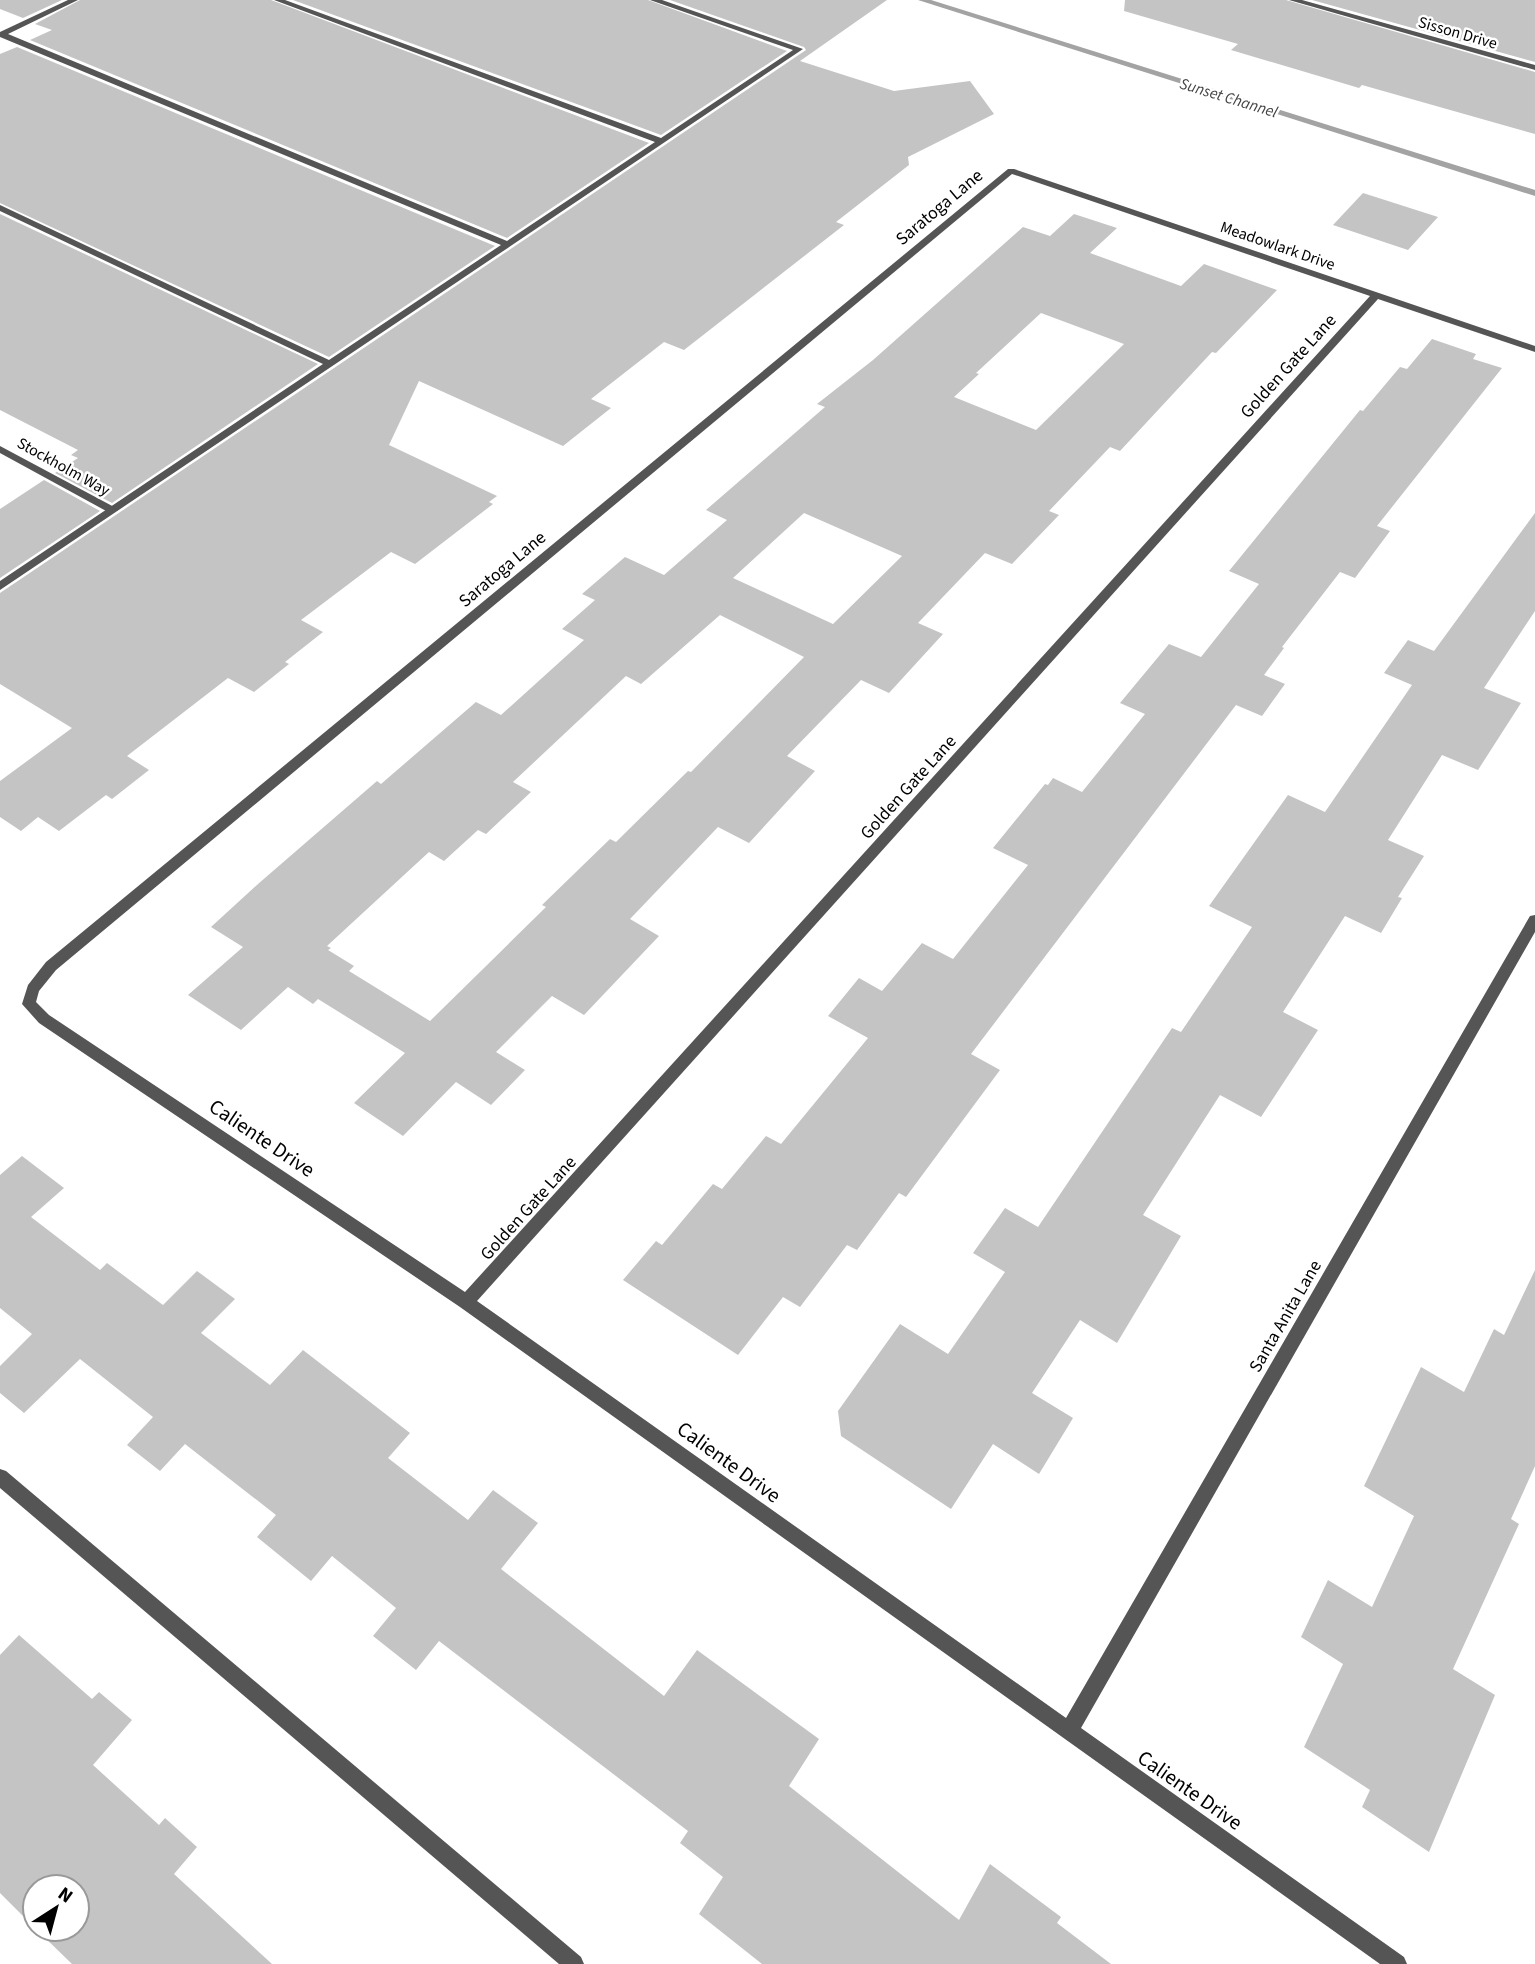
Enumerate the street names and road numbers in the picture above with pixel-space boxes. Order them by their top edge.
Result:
street label: Sisson Drive [1416,11,1500,55]
street label: Saratoga Lane [890,163,988,251]
street label: Meadowlark Drive [1217,216,1338,276]
street label: Golden Gate Lane [1235,309,1342,424]
street label: Stockholm Way [13,432,114,502]
street label: Saratoga Lane [453,525,551,613]
street label: Golden Gate Lane [855,730,962,845]
street label: Caliente Drive [203,1091,321,1185]
street label: Golden Gate Lane [475,1151,582,1266]
street label: Santa Anita Lane [1243,1255,1328,1377]
street label: Caliente Drive [671,1414,787,1510]
street label: Caliente Drive [1131,1743,1249,1837]

